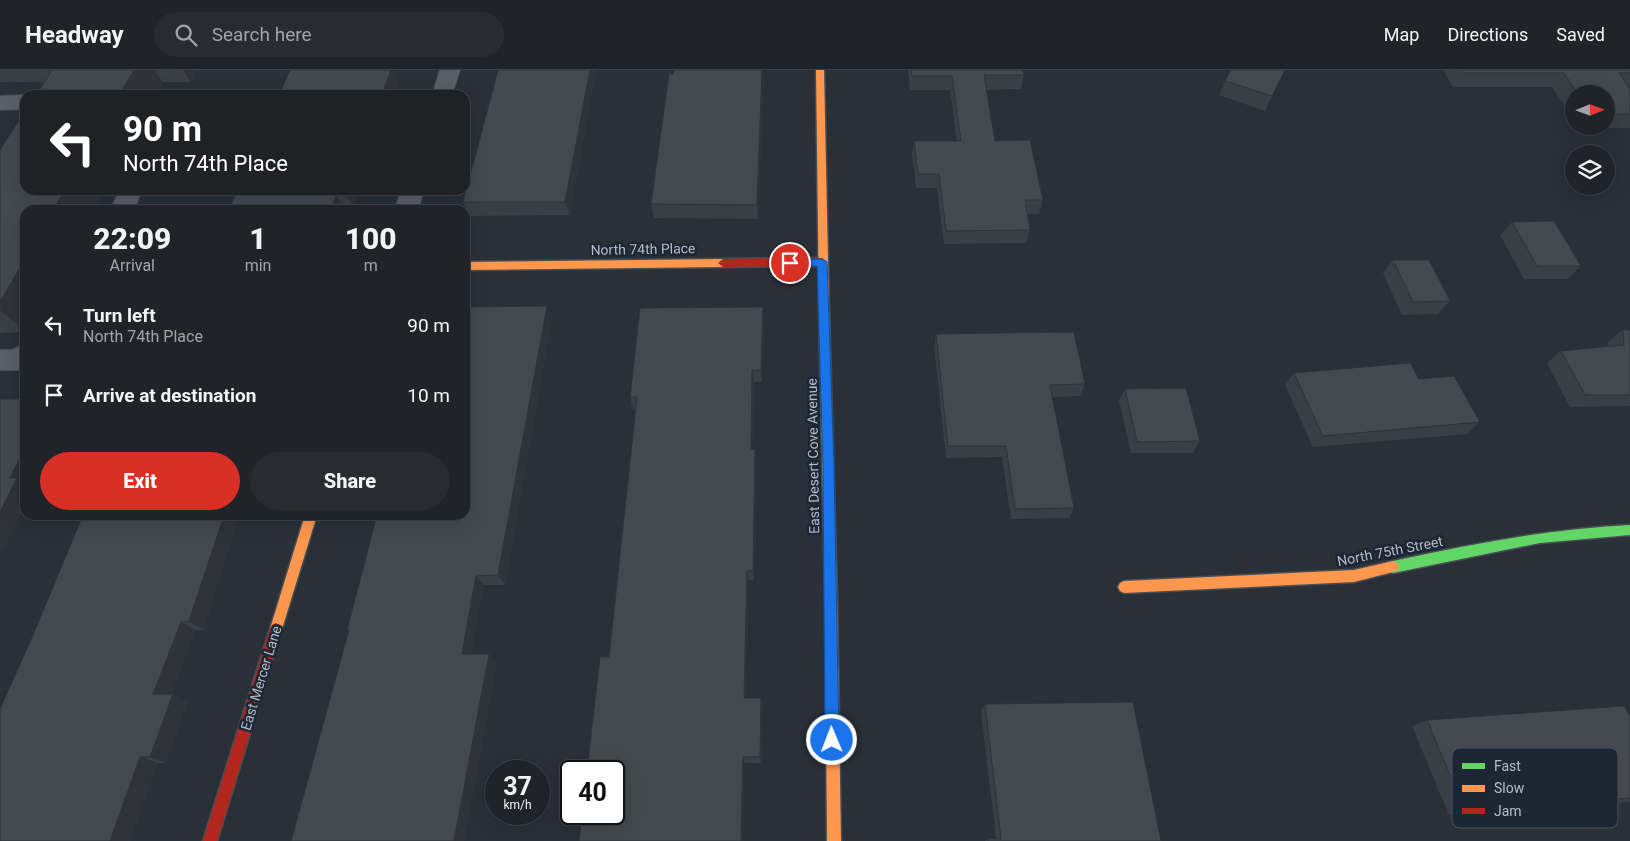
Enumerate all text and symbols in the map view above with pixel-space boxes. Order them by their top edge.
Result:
search box [154,12,504,57]
text: Headway [25,21,124,49]
icon: search [172,21,200,49]
text: Search here [212,23,312,46]
text: Map [1384,24,1419,45]
text: Directions [1447,24,1528,45]
text: Saved [1556,24,1605,45]
north arrow [1565,85,1615,135]
map controls [1565,85,1615,195]
text: 90 m [123,109,202,150]
icon: left [40,110,105,175]
button: layers [1565,145,1615,195]
text: North 74th Place [123,151,288,176]
text: 22:09 [93,221,171,256]
text: 1 [249,221,267,256]
text: 100 [345,221,397,256]
street label: North 74th Place [590,240,696,258]
pin [769,242,811,284]
icon: arrive [776,249,804,277]
text: Arrival [110,256,155,275]
text: min [245,256,271,275]
text: m [364,256,378,275]
text: Turn left [83,304,156,327]
icon: left [40,311,68,339]
text: 90 m [407,314,450,337]
text: North 74th Place [83,327,203,346]
street label: East Desert Cove Avenue [804,378,822,534]
icon: arrive [40,381,68,409]
text: Arrive at destination [83,384,256,407]
text: 10 m [407,384,450,407]
button: Exit [40,452,240,510]
button: Share [250,452,450,510]
street label: North 75th Street [1336,533,1445,569]
street label: East Mercer Lane [238,624,284,732]
position arrow [805,713,857,765]
legend [1452,748,1618,828]
text: Fast [1494,758,1521,774]
speed limit sign: 40 [560,760,625,825]
text: 37 [503,772,532,801]
text: Slow [1494,780,1525,796]
text: km/h [503,798,532,812]
text: Jam [1494,803,1522,819]

